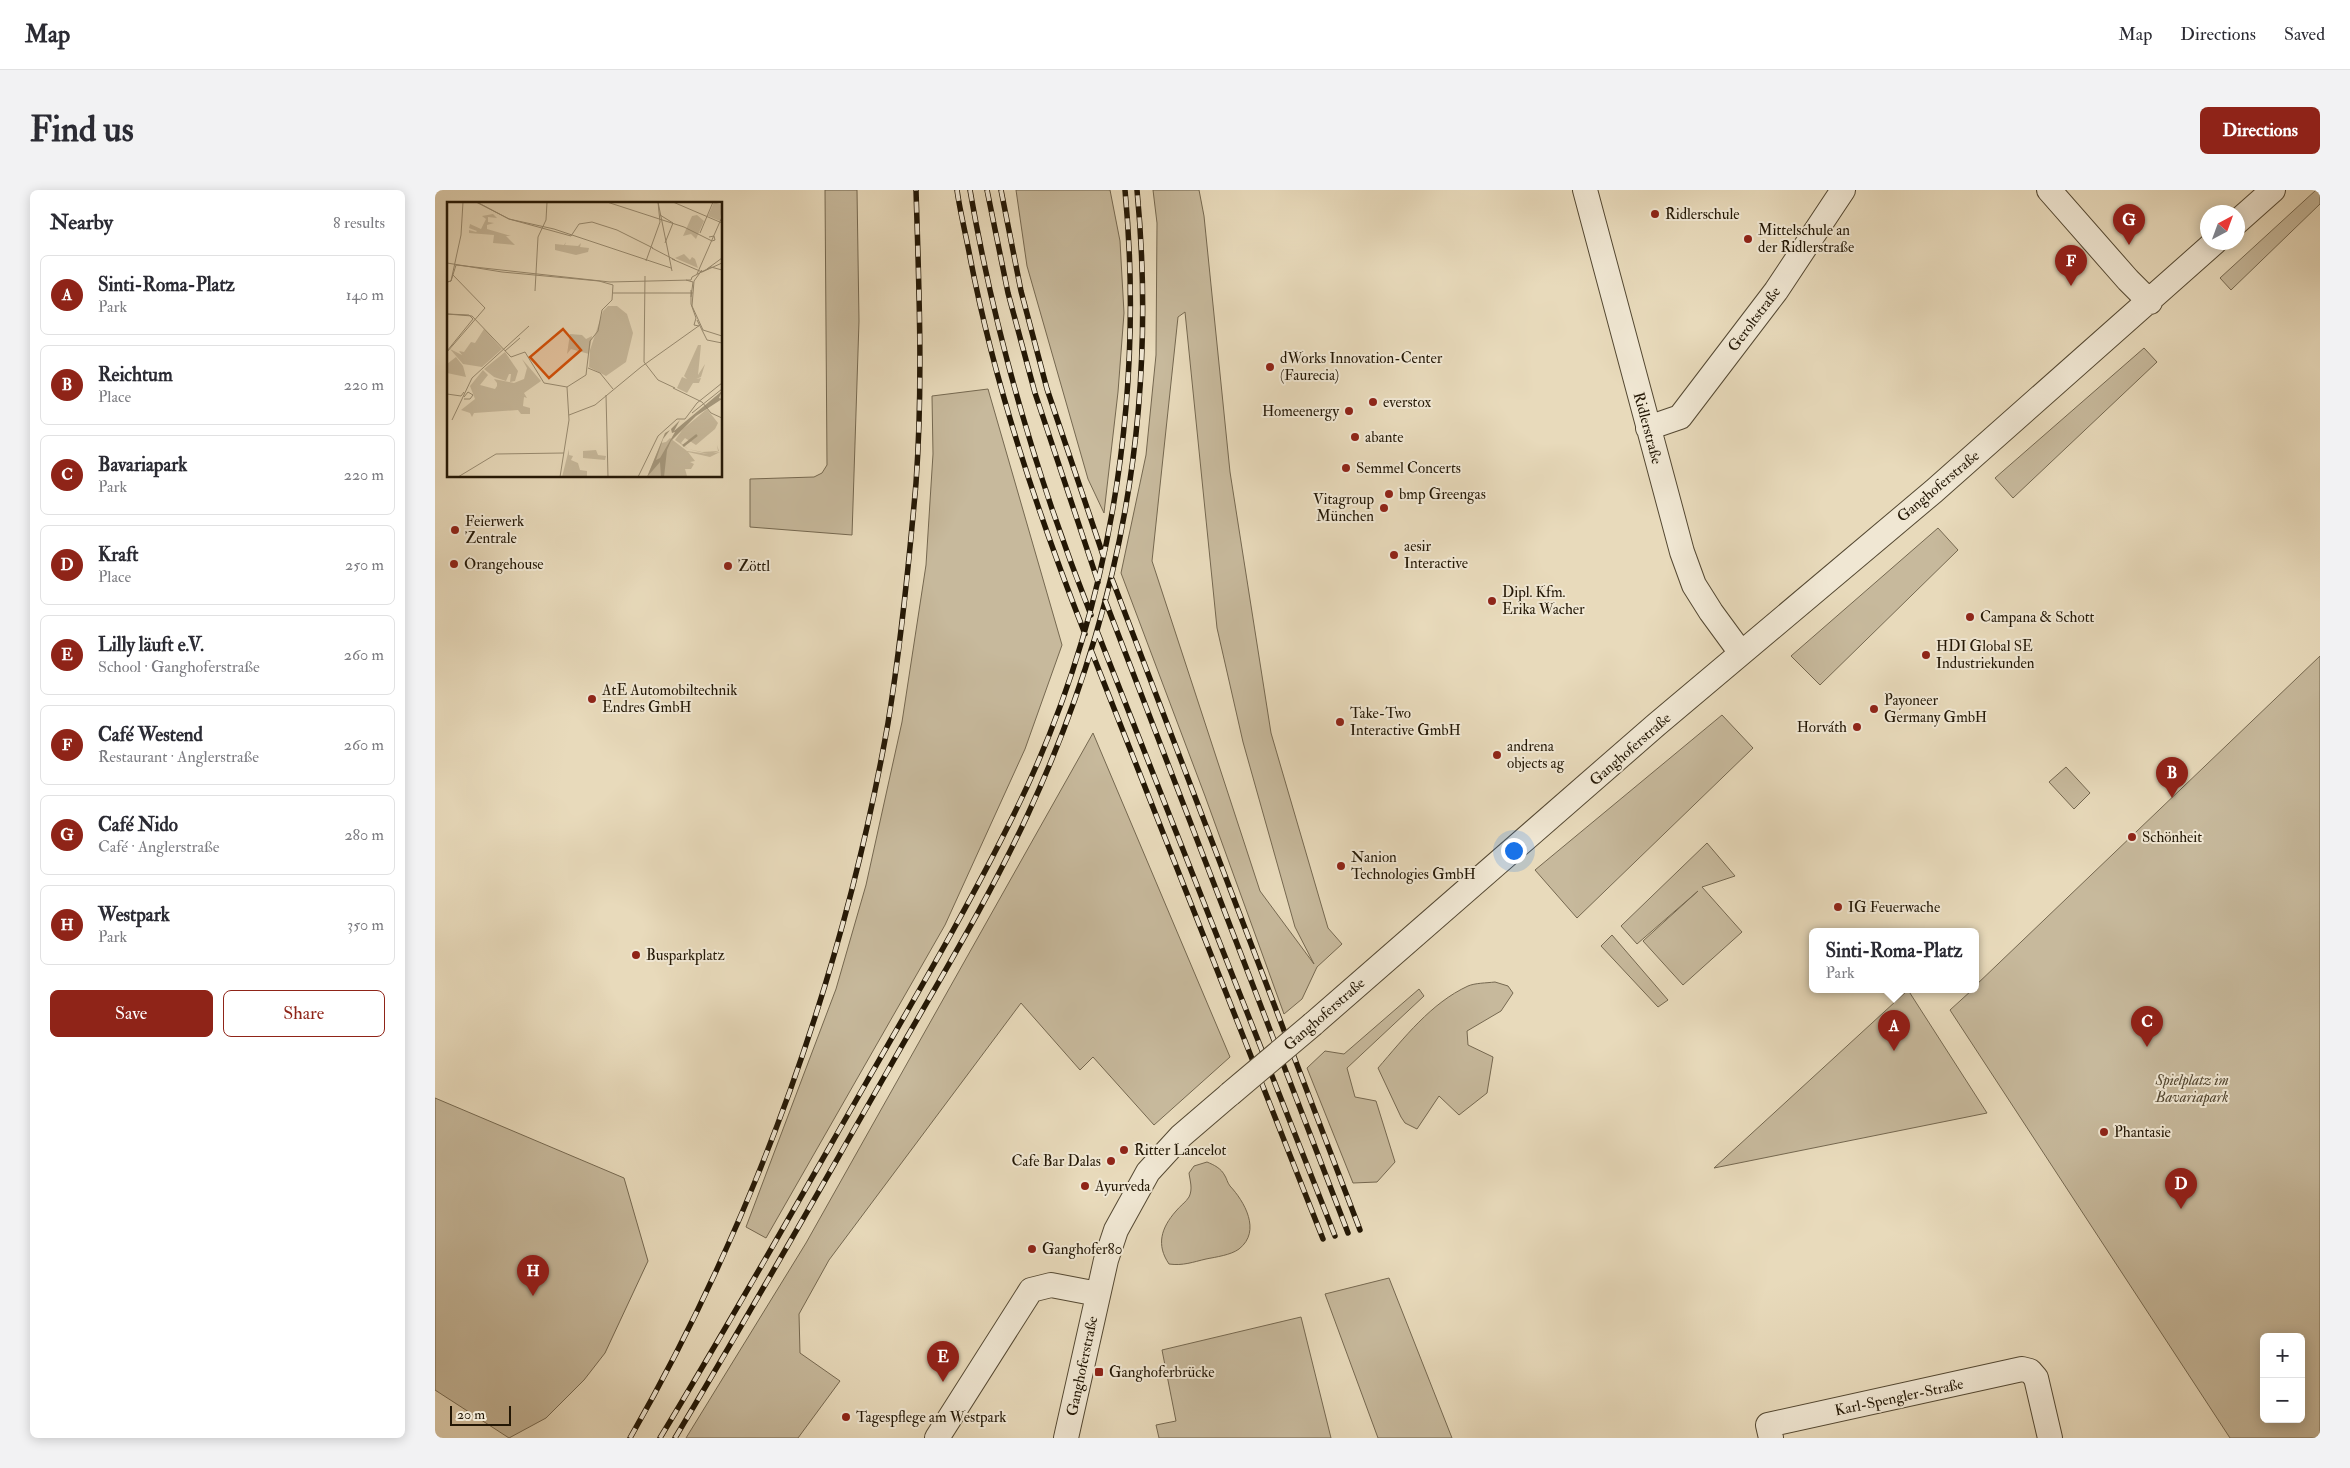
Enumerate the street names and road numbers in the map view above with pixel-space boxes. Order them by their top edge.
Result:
street label: Geroltstraße [1724,283,1785,355]
street label: Ridlerstraße [1629,390,1666,466]
street label: Ganghoferstraße [1893,446,1983,526]
street label: Ganghoferstraße [1586,709,1675,790]
street label: Ganghoferstraße [1280,974,1369,1055]
street label: Ganghoferstraße [1063,1314,1102,1418]
street label: Karl-Spengler-Straße [1833,1375,1965,1421]

